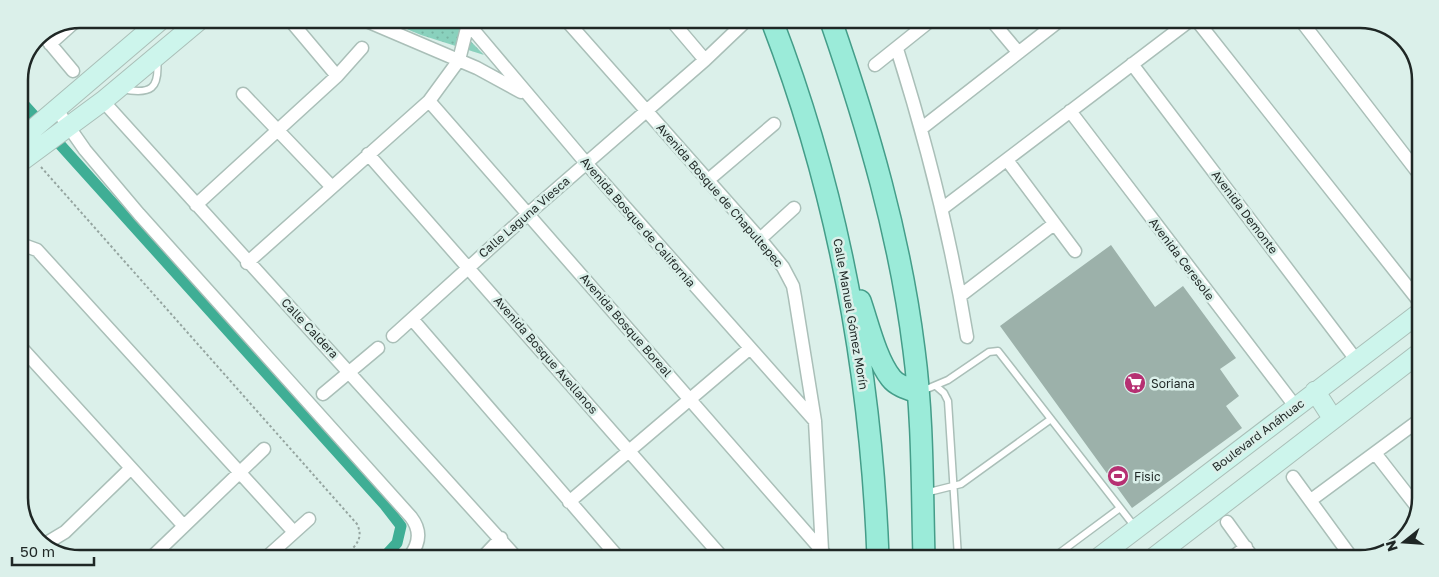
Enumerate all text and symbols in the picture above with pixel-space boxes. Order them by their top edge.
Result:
street label: Avenida Bosque de Chapultepec [654,120,787,270]
street label: Avenida Bosque de California [577,154,699,290]
street label: Avenida Demonte [1209,167,1281,257]
street label: Calle Laguna Viesca [475,173,573,261]
street label: Avenida Ceresole [1146,215,1218,303]
street label: Calle Manuel Gómez Morín [830,237,872,391]
street label: Avenida Bosque Boreal [577,270,675,380]
street label: Avenida Bosque Avellanos [491,293,601,417]
street label: Calle Caldera [278,295,342,361]
supermarket icon: Soriana [1123,371,1147,395]
place label: Soriana [1151,376,1195,391]
street label: Boulevard Anáhuac [1209,395,1307,474]
sports icon: Fisic [1106,464,1130,488]
place label: Fisic [1134,469,1161,484]
north arrow [1379,517,1429,567]
scale bar [12,534,95,566]
text: N [1381,538,1401,554]
text: 50 m [20,542,55,560]

